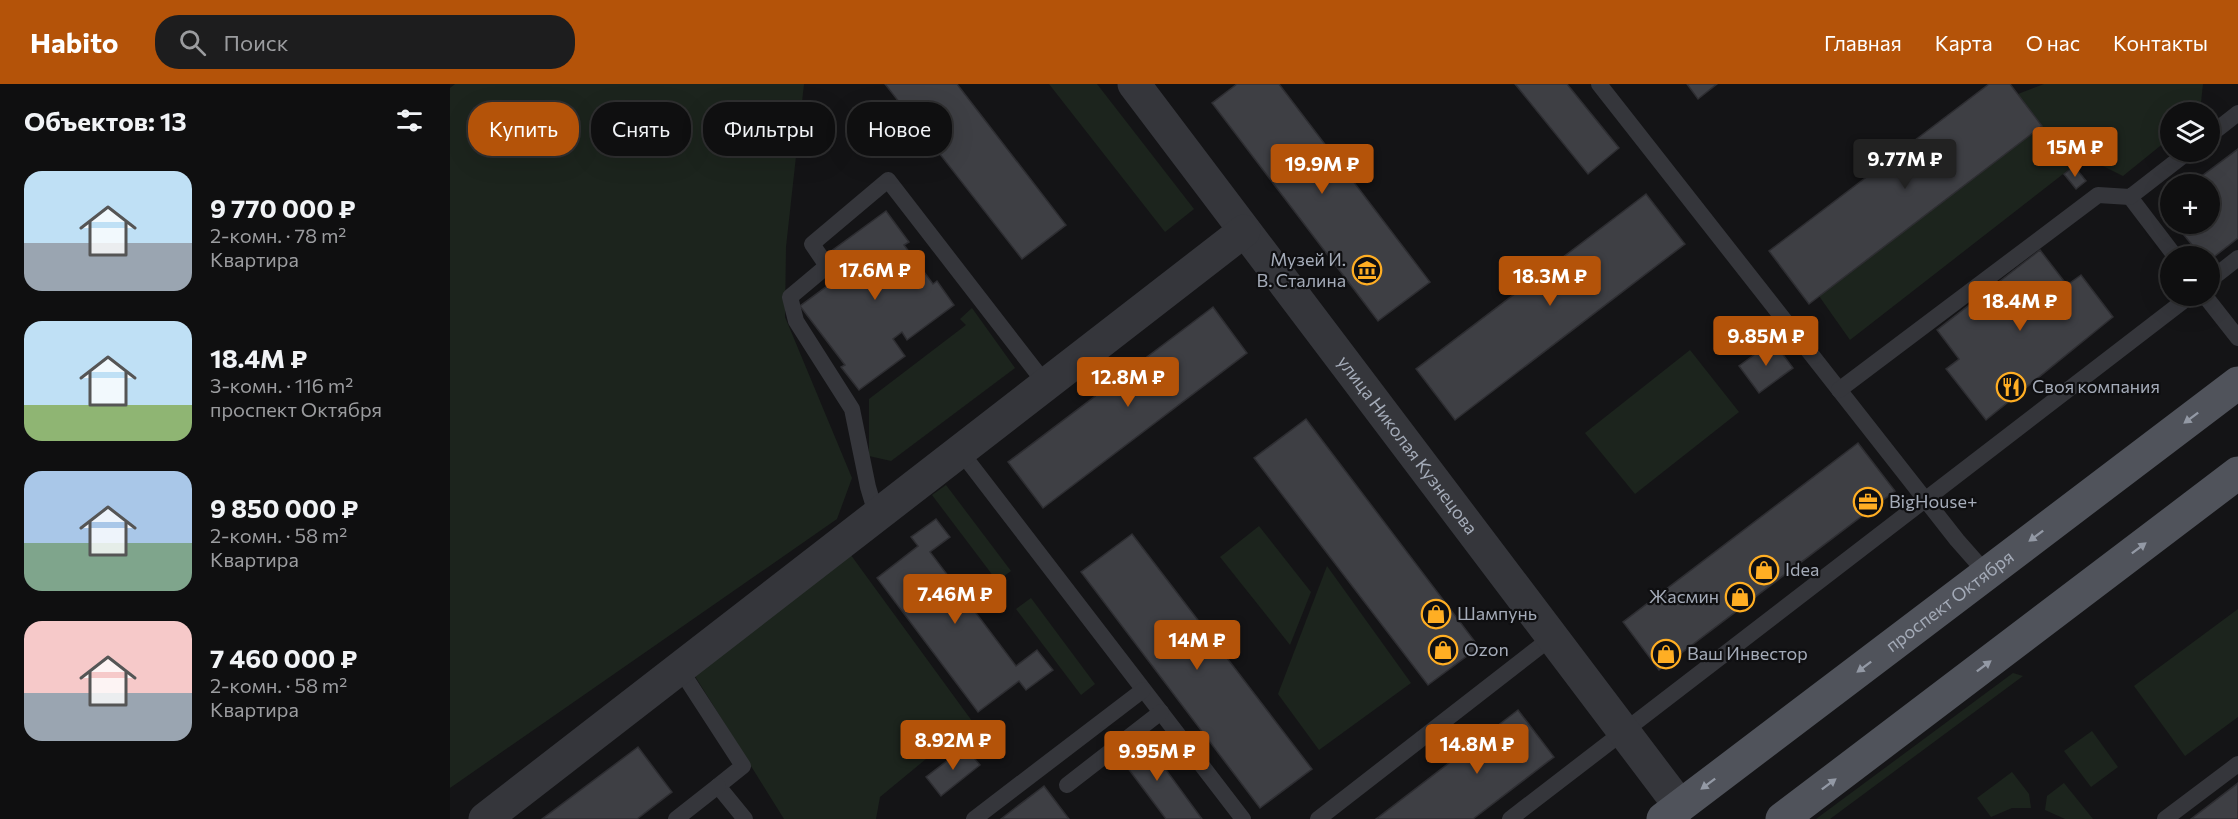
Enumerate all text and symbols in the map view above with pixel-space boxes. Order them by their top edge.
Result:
search box [155,15,575,69]
text: Habito [30,25,119,59]
icon: search [176,26,209,59]
text: Поиск [224,29,288,56]
text: Главная [1824,30,1902,55]
text: Карта [1935,30,1993,55]
text: О нас [2026,30,2080,55]
text: Контакты [2113,30,2208,55]
chip: Купить [468,102,579,156]
chip: Снять [591,102,691,156]
chip: Фильтры [703,102,835,156]
chip: Новое [847,102,952,156]
map controls [2160,102,2220,306]
button: layers [2160,102,2220,162]
icon: filters [393,104,426,137]
text: Объектов: 13 [24,105,187,136]
pin: 15M ₽ [2033,127,2117,178]
text: 15M ₽ [2047,134,2104,158]
pin: 9.77M ₽ [1850,139,1960,190]
pin: 19.9M ₽ [1267,144,1377,195]
text: 9.77M ₽ [1867,146,1943,170]
text: 19.9M ₽ [1285,151,1359,175]
button: + [2160,174,2220,234]
text: 9 770 000 ₽ [210,192,356,223]
icon: home [72,195,144,267]
text: 2-комн. · 78 m² [210,223,346,247]
button: − [2160,246,2220,306]
text: Квартира [210,247,299,271]
place label: Музей И. В. Сталина [1257,248,1346,291]
pin: 17.6M ₽ [820,250,930,301]
museum icon: Музей И. В. Сталина [1351,254,1383,286]
pin: 18.3M ₽ [1495,256,1605,307]
text: 17.6M ₽ [839,257,911,281]
text: 18.3M ₽ [1513,263,1587,287]
pin: 18.4M ₽ [1965,281,2075,332]
text: 18.4M ₽ [1983,288,2057,312]
pin: 9.85M ₽ [1711,316,1821,367]
text: 9.85M ₽ [1727,323,1805,347]
text: 18.4M ₽ [210,342,307,373]
icon: home [72,345,144,417]
street label: улица Николая Кузнецова [1333,351,1483,538]
pin: 12.8M ₽ [1073,357,1183,408]
text: 12.8M ₽ [1091,364,1165,388]
restaurant icon: Своя компания [1995,371,2027,403]
text: 3-комн. · 116 m² [210,373,353,397]
place label: Своя компания [2032,375,2160,397]
text: проспект Октября [210,397,382,421]
one-way arrow [2184,412,2199,424]
office icon: BigHouse+ [1852,486,1884,518]
place label: BigHouse+ [1889,490,1978,512]
text: 9 850 000 ₽ [210,492,358,523]
icon: home [72,495,144,567]
text: 2-комн. · 58 m² [210,523,347,547]
one-way arrow [2028,530,2044,543]
one-way arrow [2132,542,2147,554]
street label: проспект Октября [1881,545,2018,656]
text: Квартира [210,547,299,571]
shop icon: Idea [1748,554,1780,586]
place label: Idea [1785,558,1819,580]
pin: 7.46M ₽ [900,574,1010,625]
text: 7.46M ₽ [917,581,993,605]
shop icon: Жасмин [1724,581,1756,613]
place label: Жасмин [1649,585,1719,607]
shop icon: Шампунь [1420,598,1452,630]
place label: Шампунь [1457,602,1537,624]
pin: 14M ₽ [1155,620,1239,671]
text: 14M ₽ [1168,627,1226,651]
shop icon: Ozon [1427,634,1459,666]
place label: Ozon [1464,638,1509,660]
shop icon: Ваш Инвестор [1650,638,1682,670]
text: 7 460 000 ₽ [210,642,357,673]
place label: Ваш Инвестор [1687,642,1808,664]
icon: home [72,645,144,717]
one-way arrow [1976,659,1992,672]
one-way arrow [1856,660,1872,673]
text: 2-комн. · 58 m² [210,673,347,697]
text: Квартира [210,697,299,721]
pin: 8.92M ₽ [898,720,1008,771]
pin: 14.8M ₽ [1422,724,1532,775]
text: 8.92M ₽ [915,727,991,751]
pin: 9.95M ₽ [1102,731,1212,782]
text: 14.8M ₽ [1440,731,1514,755]
text: 9.95M ₽ [1118,738,1196,762]
one-way arrow [1701,778,1716,790]
one-way arrow [1821,778,1836,790]

